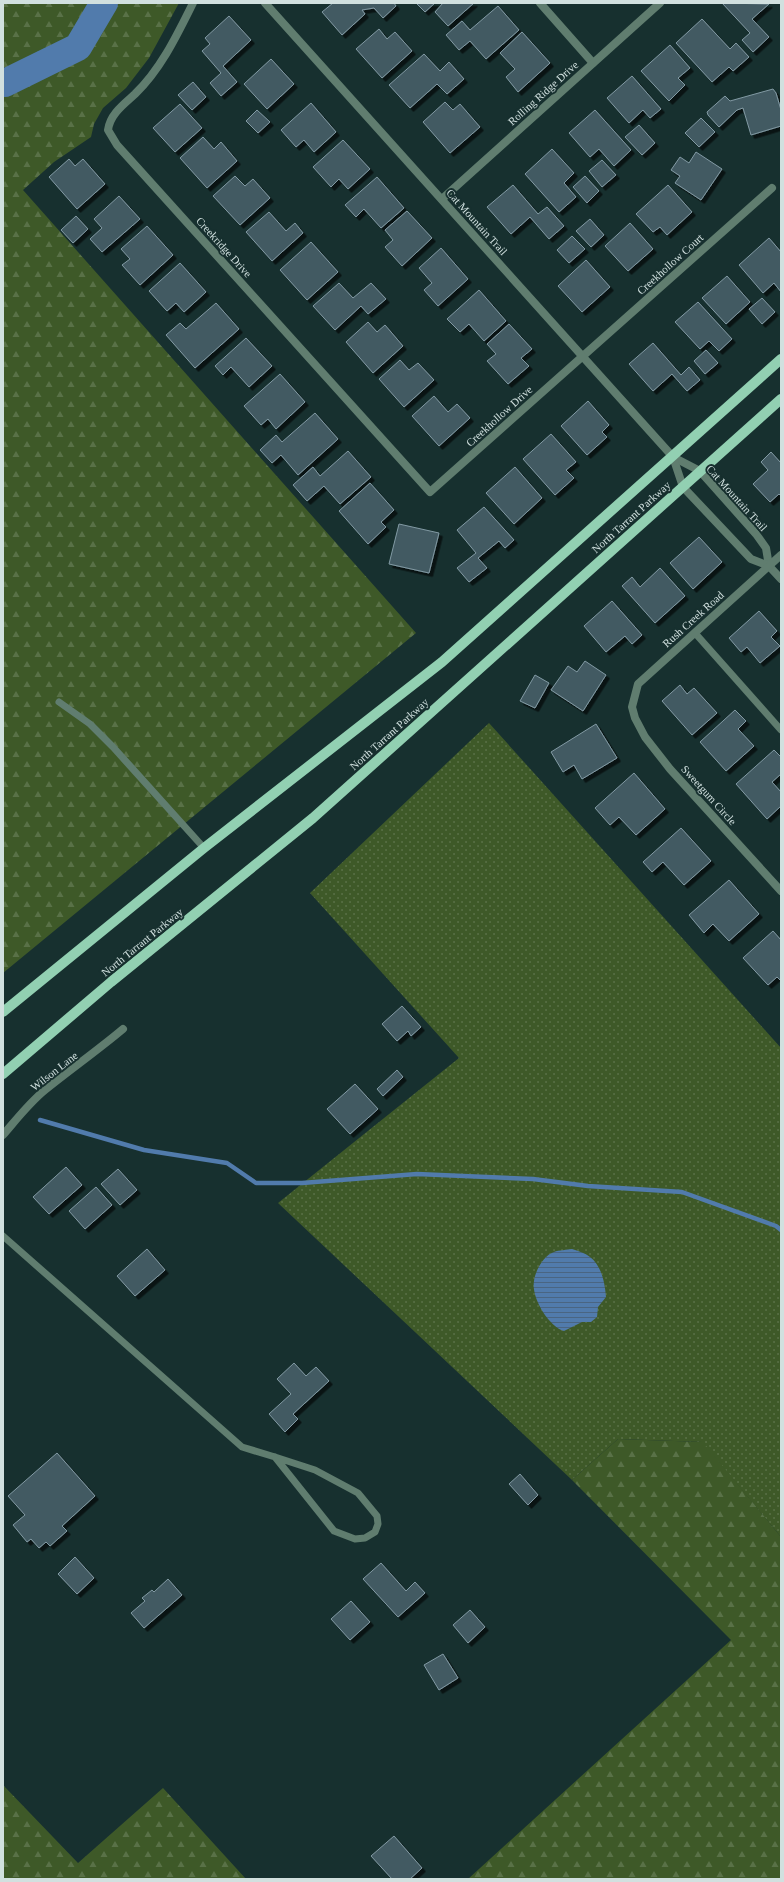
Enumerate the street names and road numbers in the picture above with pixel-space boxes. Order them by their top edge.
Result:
street label: Rolling Ridge Drive [506,58,580,128]
street label: Cat Mountain Trail [444,187,510,257]
street label: Creekridge Drive [194,214,254,280]
street label: Creekhollow Court [635,231,705,297]
street label: Creekhollow Drive [464,383,535,449]
street label: Cat Mountain Trail [704,463,770,533]
street label: North Tarrant Parkway [589,478,673,555]
street label: Rush Creek Road [660,588,726,649]
street label: North Tarrant Parkway [347,695,431,772]
street label: Sweetgum Circle [679,763,739,827]
street label: North Tarrant Parkway [99,905,185,978]
street label: Wilson Lane [28,1049,80,1093]

